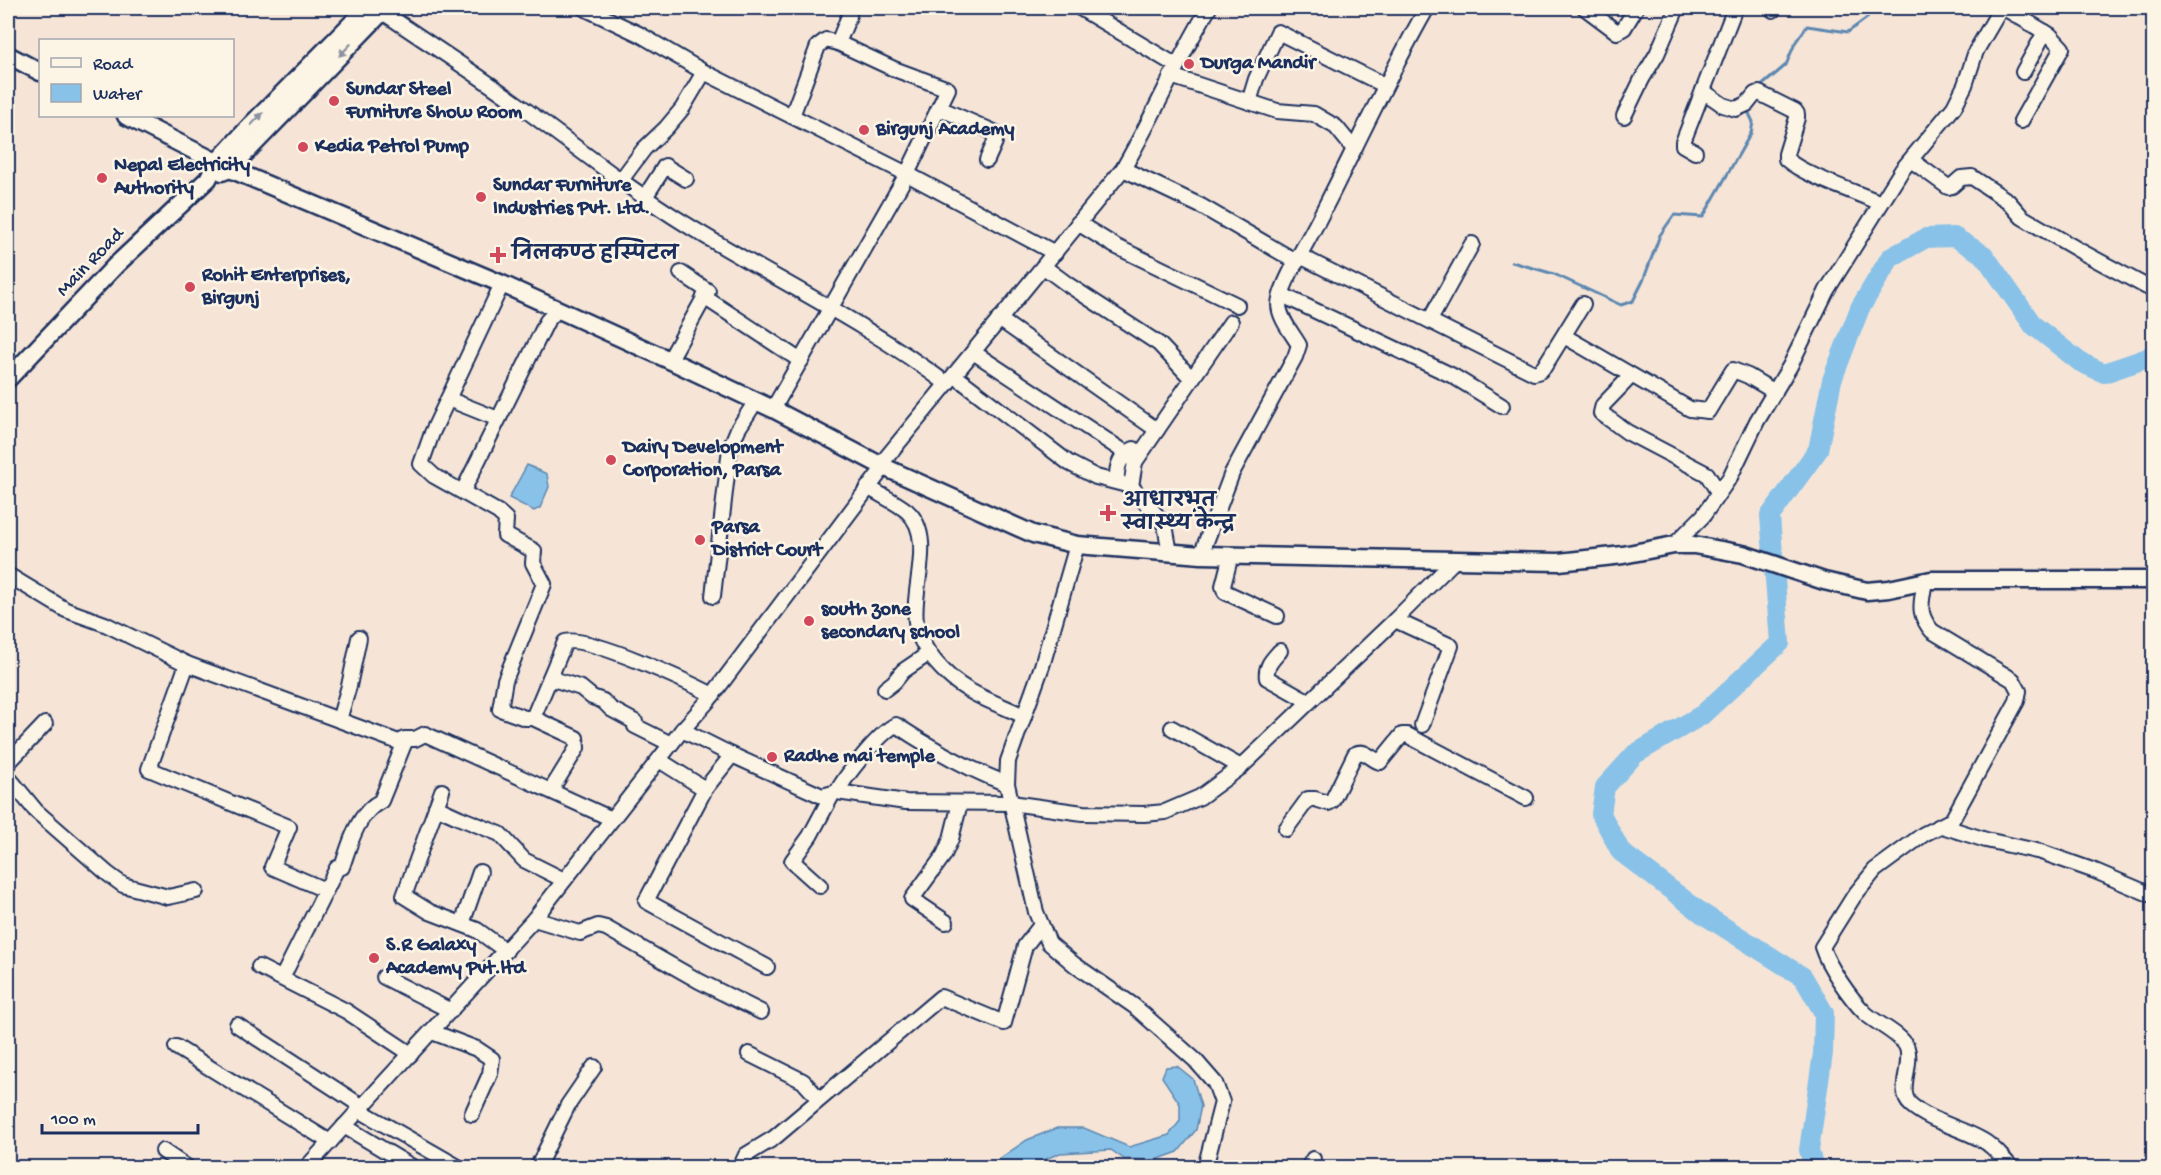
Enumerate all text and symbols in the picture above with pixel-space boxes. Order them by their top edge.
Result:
legend [39,39,234,117]
one-way arrow [339,42,353,56]
place label: Durga Mandir [1199,53,1317,76]
text: Road [93,55,134,76]
marker: Durga Mandir [1182,57,1196,71]
place label: Sundar Steel Furniture Show Room [345,79,523,125]
text: Water [93,85,143,106]
marker: Sundar Steel Furniture Show Room [327,94,341,108]
one-way arrow [249,112,263,126]
place label: Birgunj Academy [875,119,1014,142]
marker: Birgunj Academy [857,123,871,137]
place label: Kedia Petrol Pump [314,136,469,159]
marker: Kedia Petrol Pump [296,140,310,154]
place label: Nepal Electricity Authority [113,155,250,201]
marker: Nepal Electricity Authority [95,171,109,185]
place label: Sundar Furniture Industries Pvt. Ltd. [493,175,650,221]
marker: Sundar Furniture Industries Pvt. Ltd. [474,190,488,204]
street label: Main Road [52,222,131,302]
place label: निलकण्ठ हस्पिटल [510,237,681,267]
marker: निलकण्ठ हस्पिटल [489,246,507,264]
place label: Rohit Enterprises, Birgunj [201,265,351,311]
marker: Rohit Enterprises, Birgunj [183,280,197,294]
place label: Dairy Development Corporation, Parsa [621,437,784,483]
marker: Dairy Development Corporation, Parsa [604,453,618,467]
place label: आधारभूत स्वास्थ्य केन्द्र [1120,490,1237,537]
marker: आधारभूत स्वास्थ्य केन्द्र [1099,504,1117,522]
place label: Parsa District Court [710,517,824,563]
marker: Parsa District Court [693,533,707,547]
place label: south zone secondary school [821,599,961,645]
marker: south zone secondary school [802,614,816,628]
place label: Radhe mai temple [783,746,935,769]
marker: Radhe mai temple [765,750,779,764]
place label: S.R Galaxy Academy Pvt.ltd [385,935,527,981]
marker: S.R Galaxy Academy Pvt.ltd [367,951,381,965]
scale bar [42,1097,198,1135]
text: 100 m [50,1110,96,1131]

